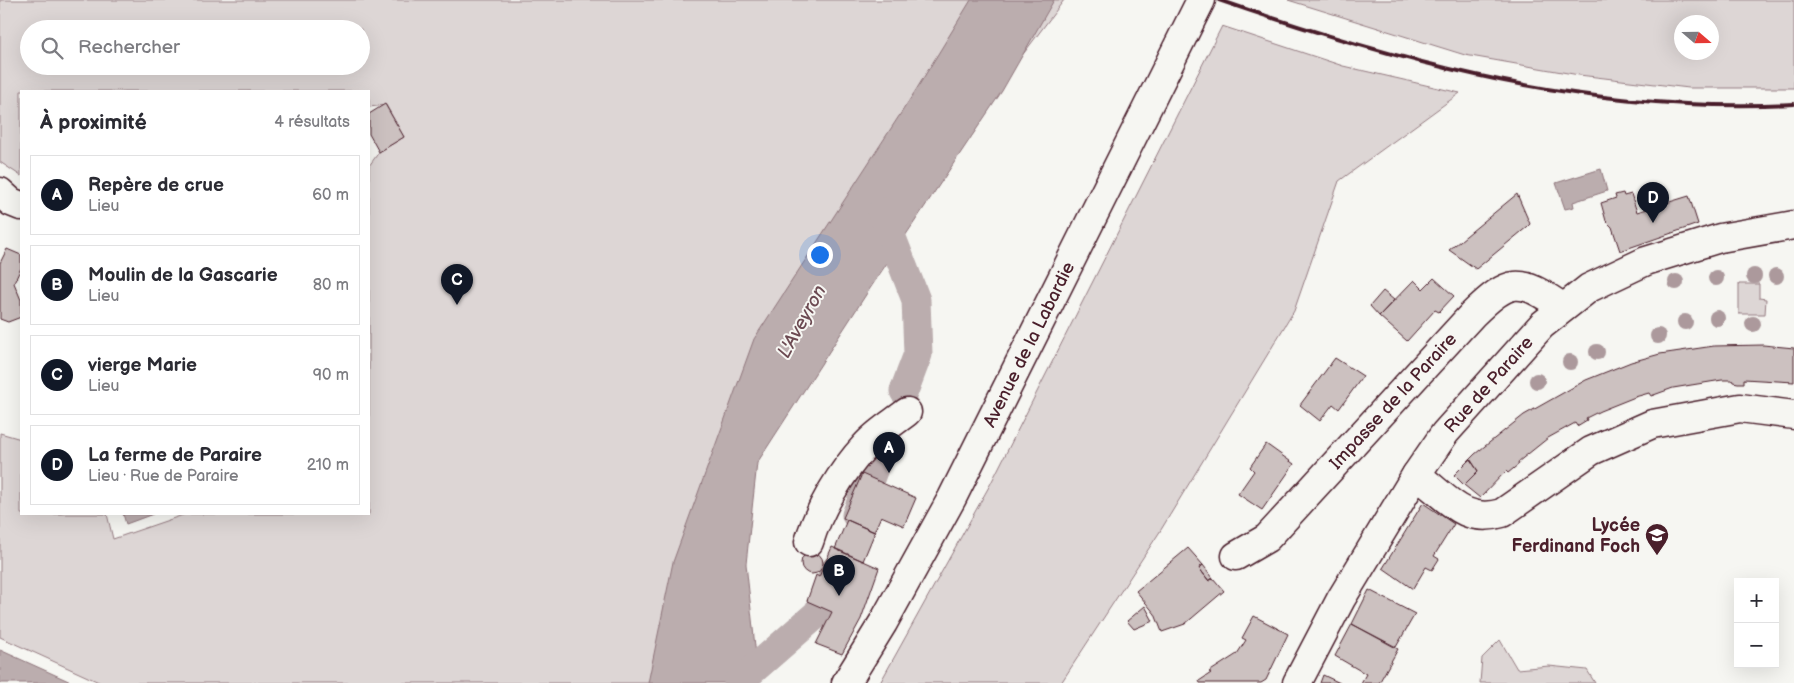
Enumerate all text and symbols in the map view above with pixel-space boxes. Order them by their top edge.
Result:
north arrow [1674,15,1719,60]
search box [20,20,370,75]
icon: search [38,34,66,62]
text: Rechercher [78,36,180,59]
text: À proximité [40,110,147,135]
text: 4 résultats [274,113,350,132]
text: Repère de crue [88,174,224,197]
pin: D [1637,182,1669,223]
text: A [52,186,62,205]
text: 60 m [312,186,349,205]
text: Lieu [88,197,119,216]
your location [807,242,833,268]
street label: Avenue de la Labardie [979,258,1079,431]
text: Moulin de la Gascarie [88,264,278,287]
pin: C [441,264,473,305]
text: B [51,276,63,295]
text: 80 m [313,276,349,295]
water label: L'Aveyron [773,281,832,362]
text: Lieu [88,287,119,306]
street label: Impasse de la Paraire [1326,329,1461,474]
street label: Rue de Paraire [1440,332,1538,437]
text: vierge Marie [88,354,197,377]
text: C [51,366,63,385]
text: 90 m [313,366,349,385]
text: Lieu [88,377,119,396]
pin: A [873,432,905,473]
text: La ferme de Paraire [88,444,262,467]
text: D [51,456,63,475]
text: 210 m [307,456,349,475]
text: Lieu · Rue de Paraire [88,467,239,486]
place label: Lycée Ferdinand Foch [1512,515,1640,557]
school or university icon: Lycée Ferdinand Foch [1644,522,1670,556]
pin: B [823,555,855,596]
map controls [1734,578,1779,668]
button: + [1734,578,1779,623]
button: − [1734,623,1779,668]

